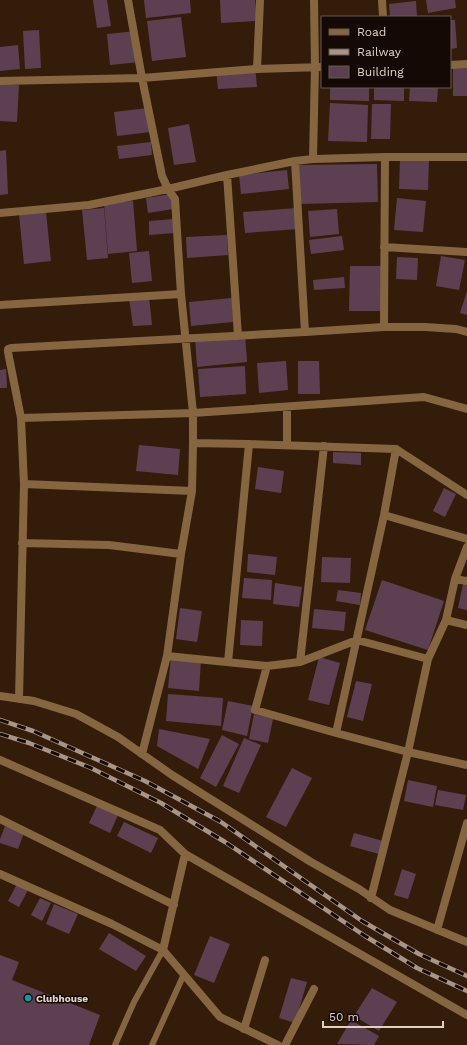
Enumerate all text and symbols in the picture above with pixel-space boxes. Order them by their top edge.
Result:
legend [321,16,451,88]
text: Road [357,25,386,39]
text: Railway [357,45,402,59]
text: Building [357,65,404,79]
marker: Clubhouse [23,993,33,1003]
place label: Clubhouse [36,993,88,1004]
scale bar [323,1003,443,1029]
text: 50 m [329,1010,359,1024]

